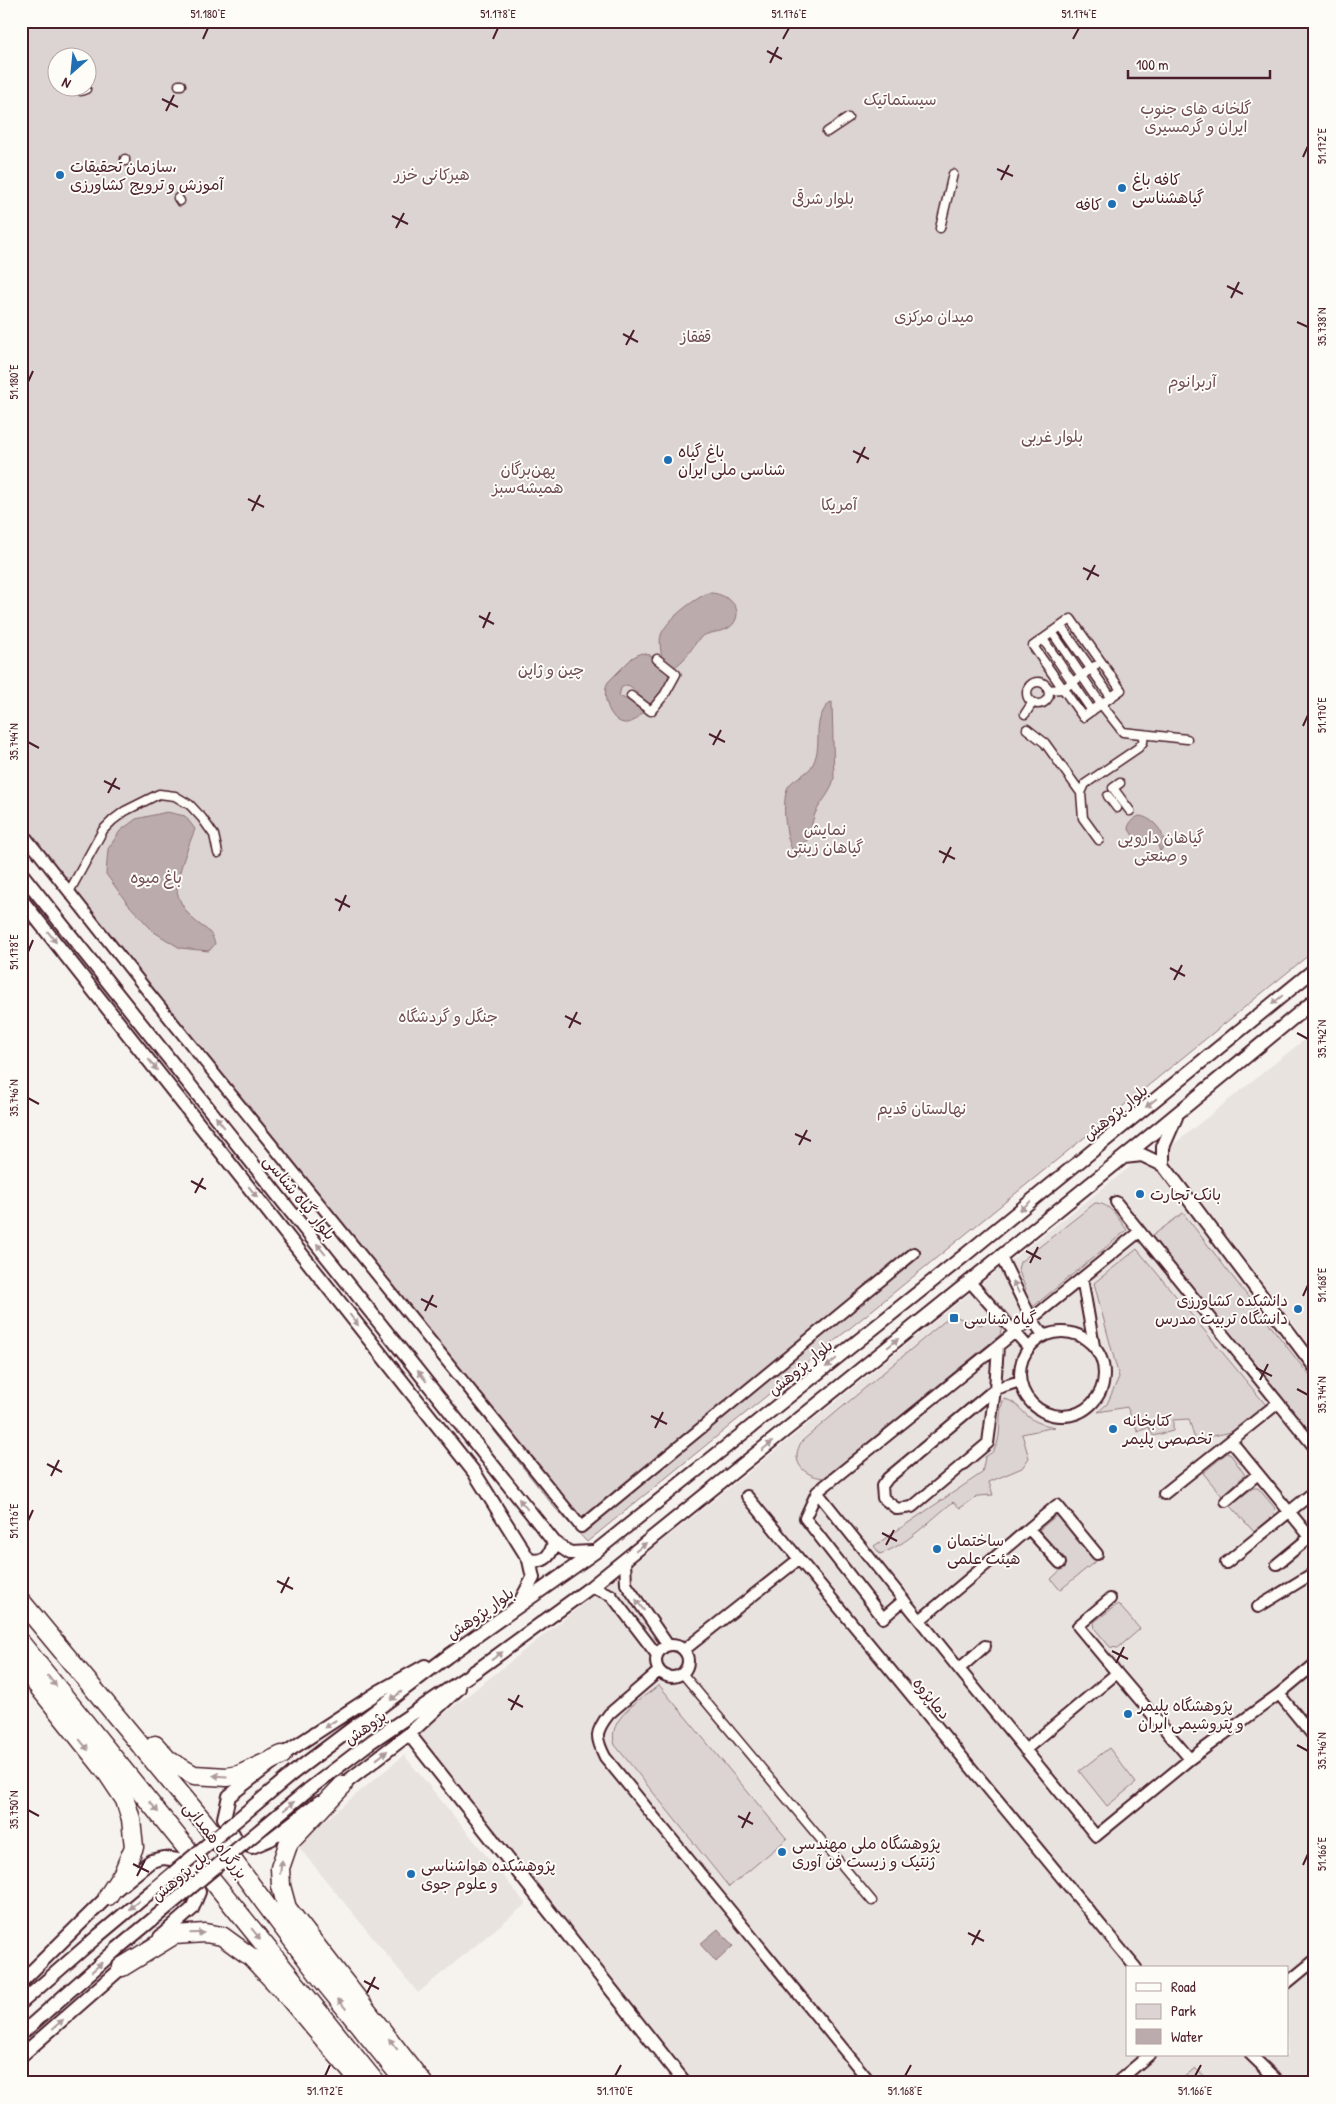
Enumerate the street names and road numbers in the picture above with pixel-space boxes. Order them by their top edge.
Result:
street label: بلوار پژوهش [1078,1079,1152,1145]
street label: بلوار گیاه شناسی [259,1150,341,1244]
street label: بلوار پژوهش [763,1334,837,1400]
street label: بلوار پژوهش [442,1582,518,1644]
street label: دماپژوه [908,1672,956,1724]
street label: پژوهش [339,1704,391,1750]
street label: بزرگراه همدانی [179,1797,253,1883]
street label: پل پژوهش [146,1846,212,1906]

